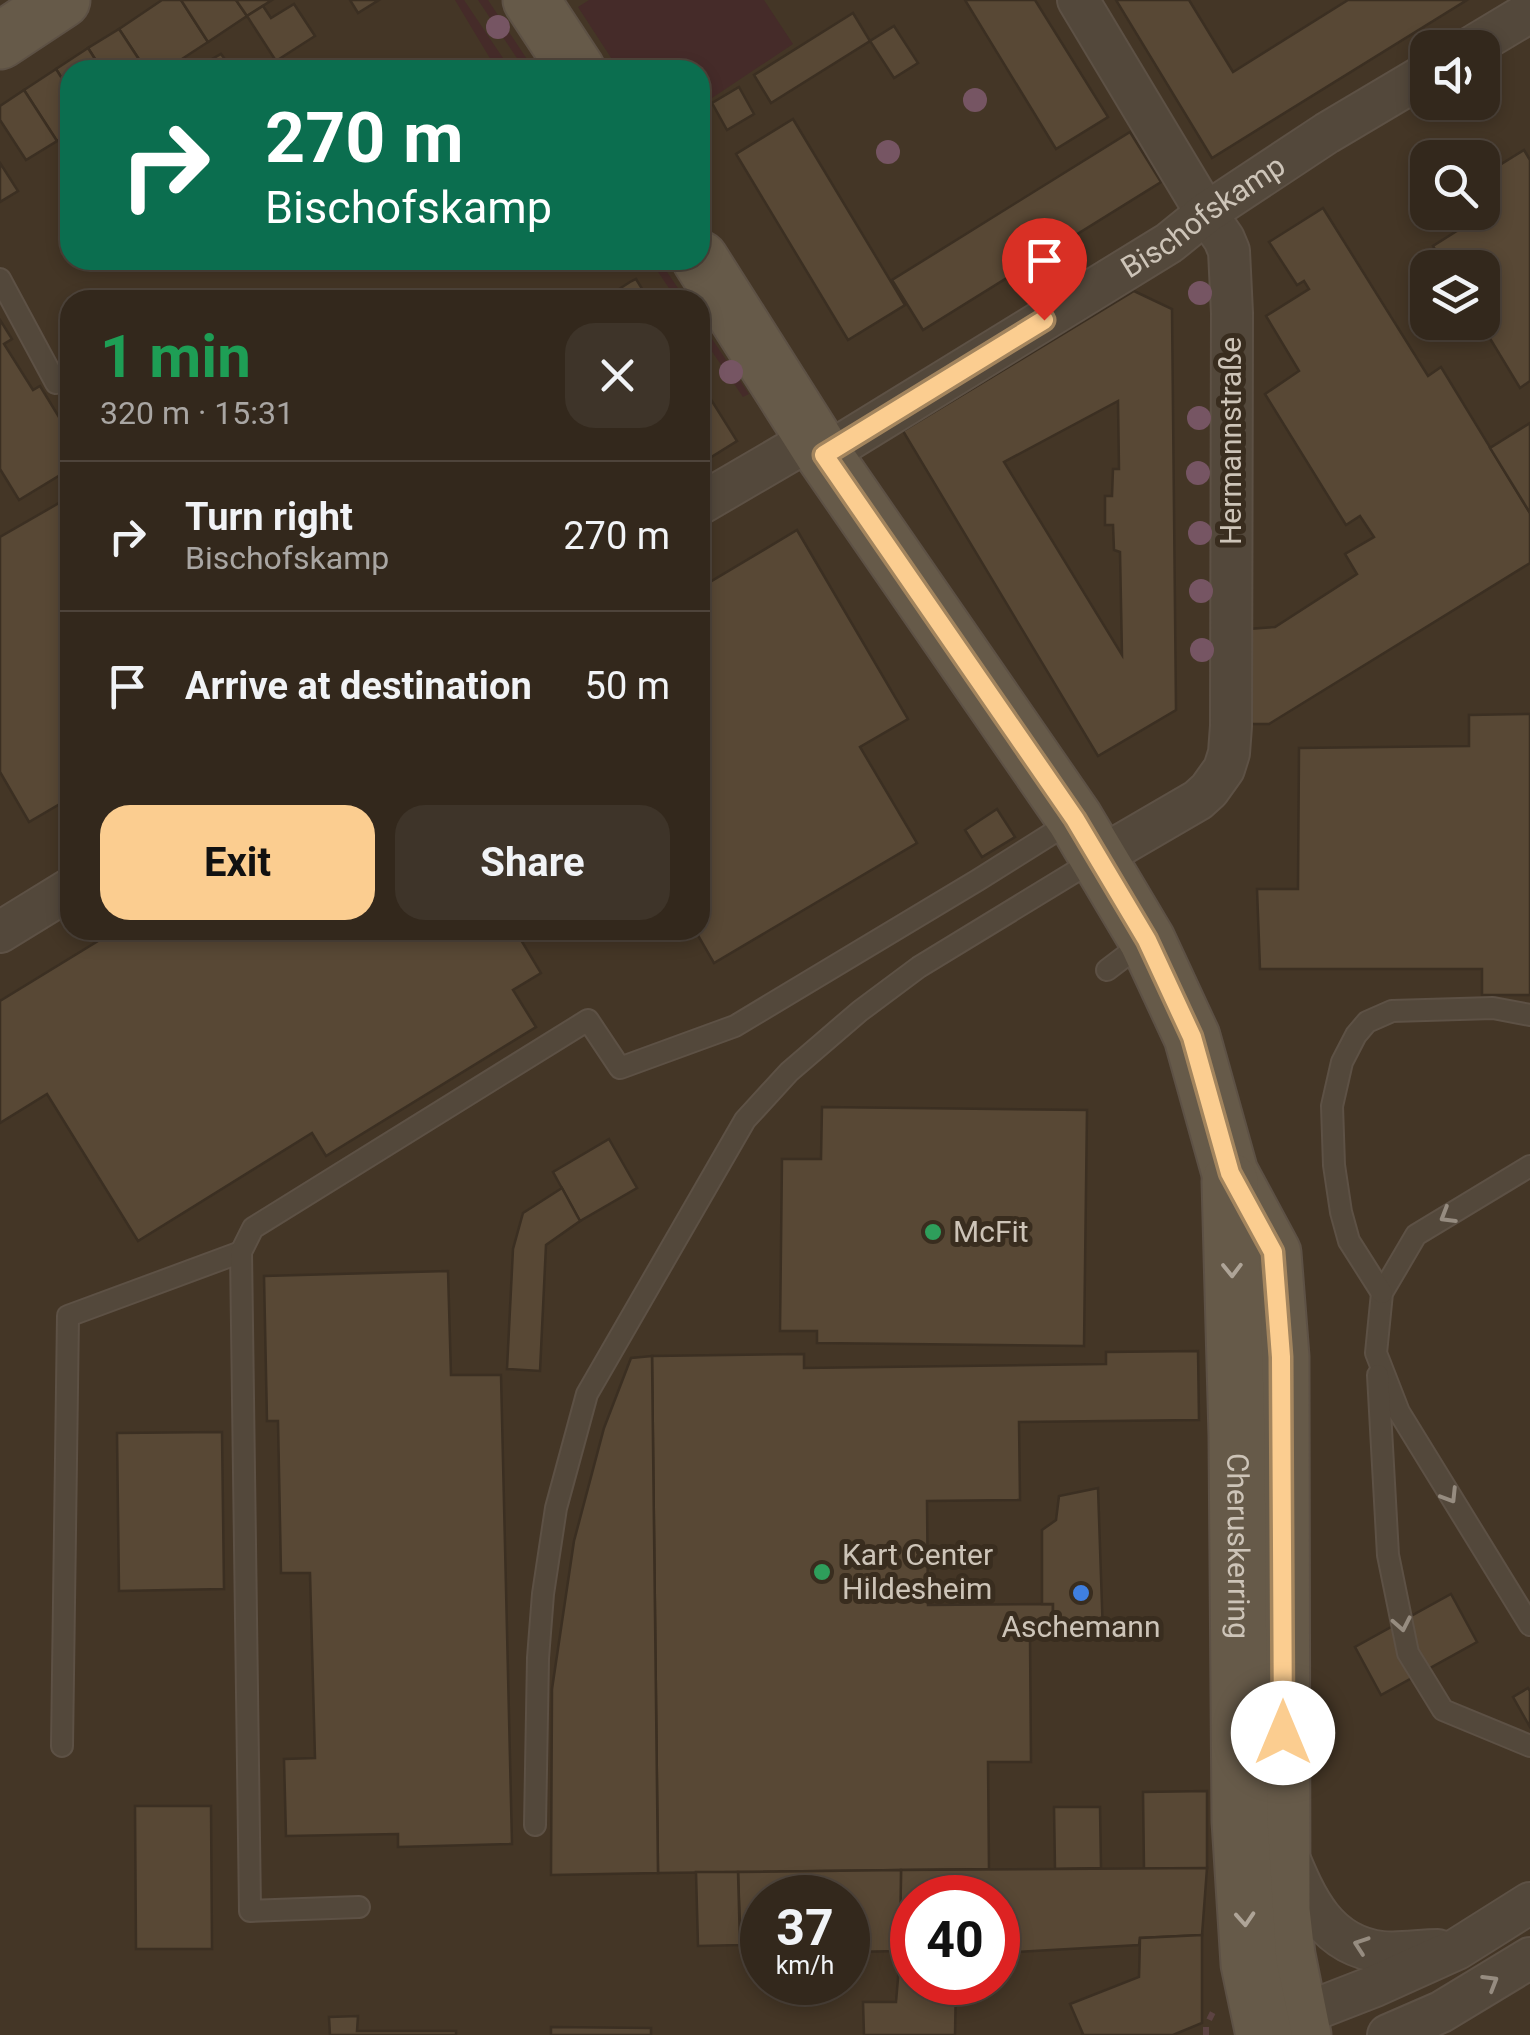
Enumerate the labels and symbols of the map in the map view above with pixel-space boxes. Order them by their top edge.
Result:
street label: Bischofskamp [1115,148,1291,285]
pin [1002,218,1087,321]
street label: Hermannstraße [1213,337,1248,545]
one-way arrow [1440,1204,1458,1223]
place label: McFit [953,1214,1029,1249]
marker: McFit [922,1221,944,1243]
one-way arrow [1222,1263,1243,1279]
street label: Cheruskerring [1220,1453,1257,1639]
one-way arrow [1438,1485,1457,1503]
place label: Kart Center Hildesheim [842,1537,993,1606]
marker: Kart Center Hildesheim [811,1561,833,1583]
marker: Aschemann [1070,1582,1092,1604]
place label: Aschemann [1002,1609,1160,1644]
one-way arrow [1390,1615,1411,1632]
position arrow [1231,1681,1335,1785]
speed limit sign: 40 [890,1875,1020,2005]
one-way arrow [1234,1911,1255,1927]
one-way arrow [1353,1937,1371,1957]
one-way arrow [1480,1975,1498,1994]

